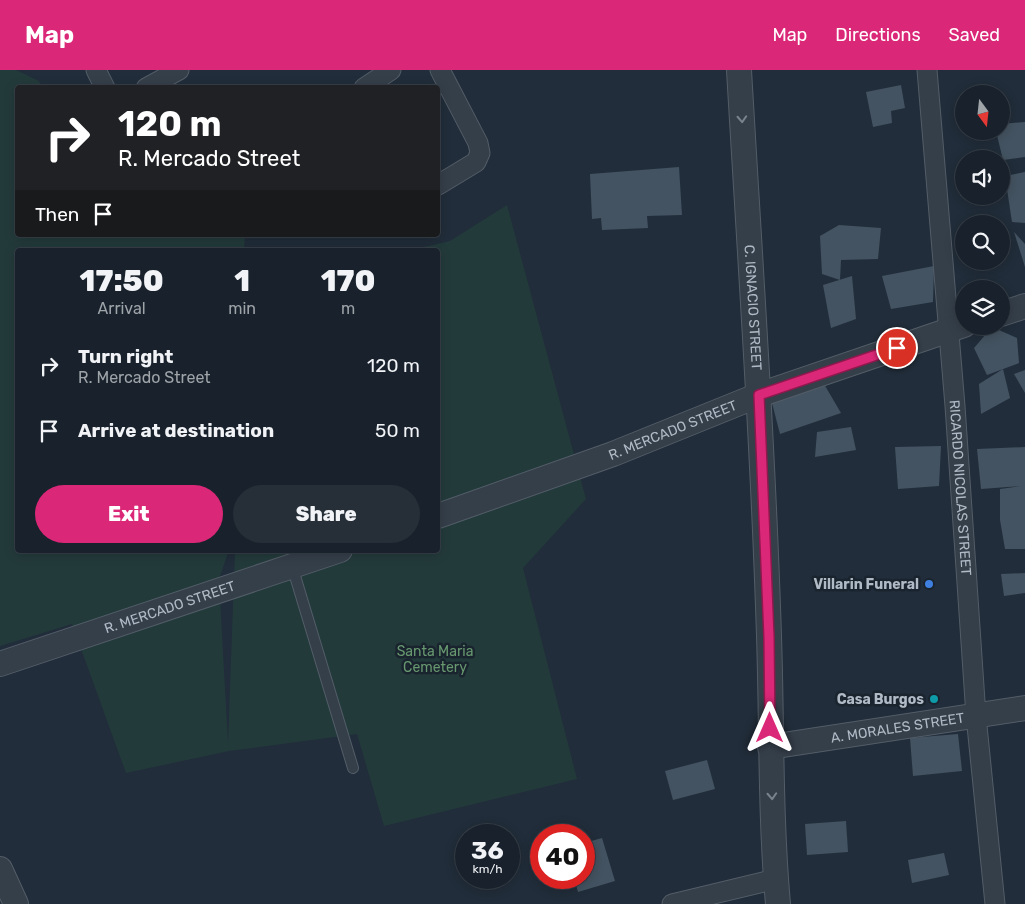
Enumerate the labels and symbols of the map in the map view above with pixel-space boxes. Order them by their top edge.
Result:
north arrow [955,85,1010,140]
one-way arrow [736,115,747,123]
street label: C. IGNACIO STREET [741,244,765,371]
pin [876,327,918,369]
street label: R. MERCADO STREET [606,397,740,464]
street label: RICARDO NICOLAS STREET [946,399,974,576]
place label: Villarin Funeral [813,576,919,593]
street label: R. MERCADO STREET [102,578,238,637]
marker: Villarin Funeral [923,578,935,590]
park label: Santa Maria Cemetery [397,643,473,676]
place label: Casa Burgos [837,691,924,708]
marker: Casa Burgos [928,693,940,705]
position arrow [743,701,795,753]
street label: A. MORALES STREET [830,709,966,747]
one-way arrow [767,792,778,800]
speed limit sign: 40 [530,824,595,889]

